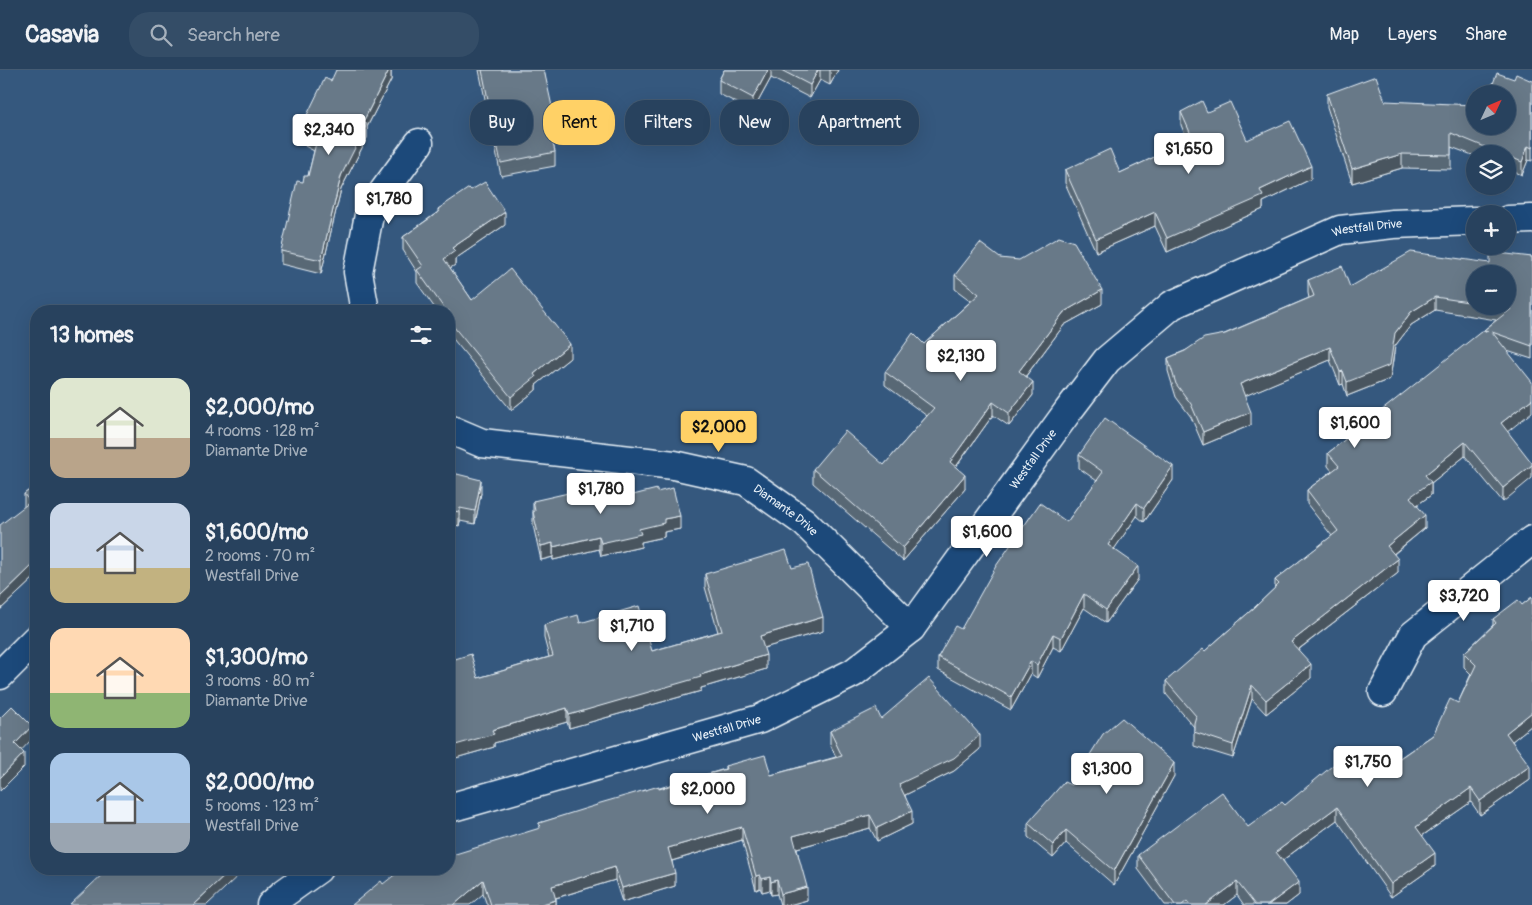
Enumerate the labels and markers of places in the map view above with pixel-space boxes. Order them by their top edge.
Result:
pin: $2,340 [288,114,370,156]
pin: $1,650 [1148,132,1230,175]
pin: $1,780 [348,182,430,225]
pin: $2,130 [920,340,1002,382]
pin: $1,600 [1314,406,1396,449]
pin: $2,000 [678,410,760,453]
pin: $1,780 [560,472,642,515]
pin: $1,600 [946,516,1028,558]
pin: $3,720 [1423,580,1505,622]
pin: $1,710 [591,610,673,652]
pin: $1,750 [1327,746,1409,788]
pin: $1,300 [1066,752,1148,795]
pin: $2,000 [667,772,749,815]

